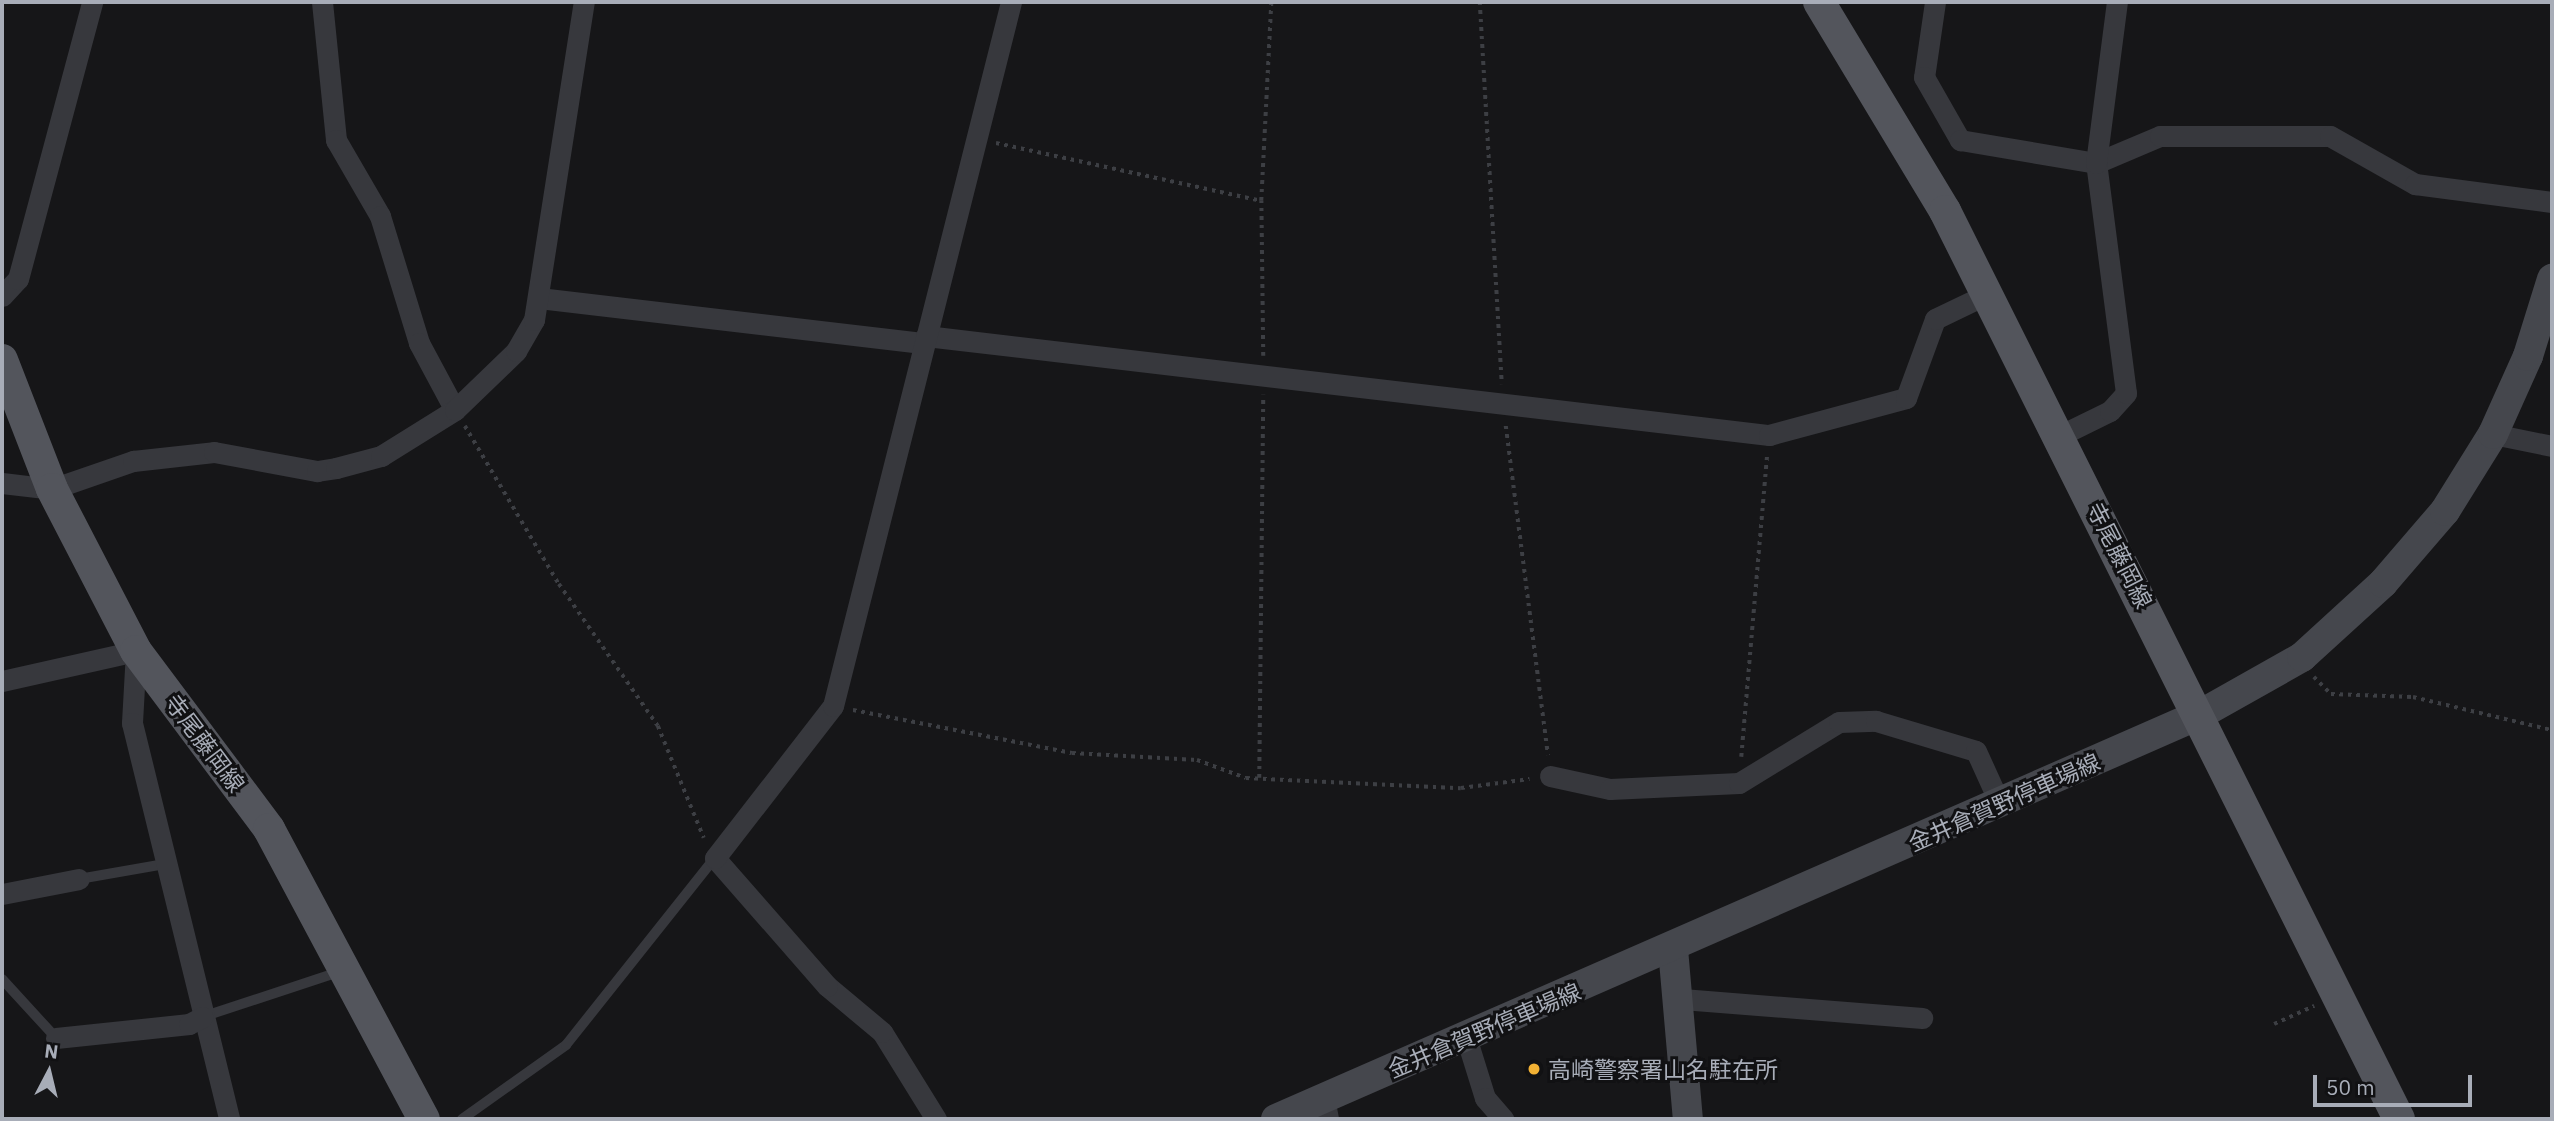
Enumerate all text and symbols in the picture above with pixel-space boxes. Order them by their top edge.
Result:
street label: 寺尾藤岡線 [2082,498,2158,612]
street label: 寺尾藤岡線 [159,689,251,797]
street label: 金井倉賀野停車場線 [1904,747,2104,857]
street label: 金井倉賀野停車場線 [1383,977,1585,1083]
north arrow [14,1037,84,1107]
text: N [43,1038,60,1064]
place label: 高崎警察署山名駐在所 [1548,1055,1778,1083]
marker: 高崎警察署山名駐在所 [1526,1061,1542,1077]
scale bar [2316,1062,2475,1106]
text: 50 m [2326,1073,2375,1101]

